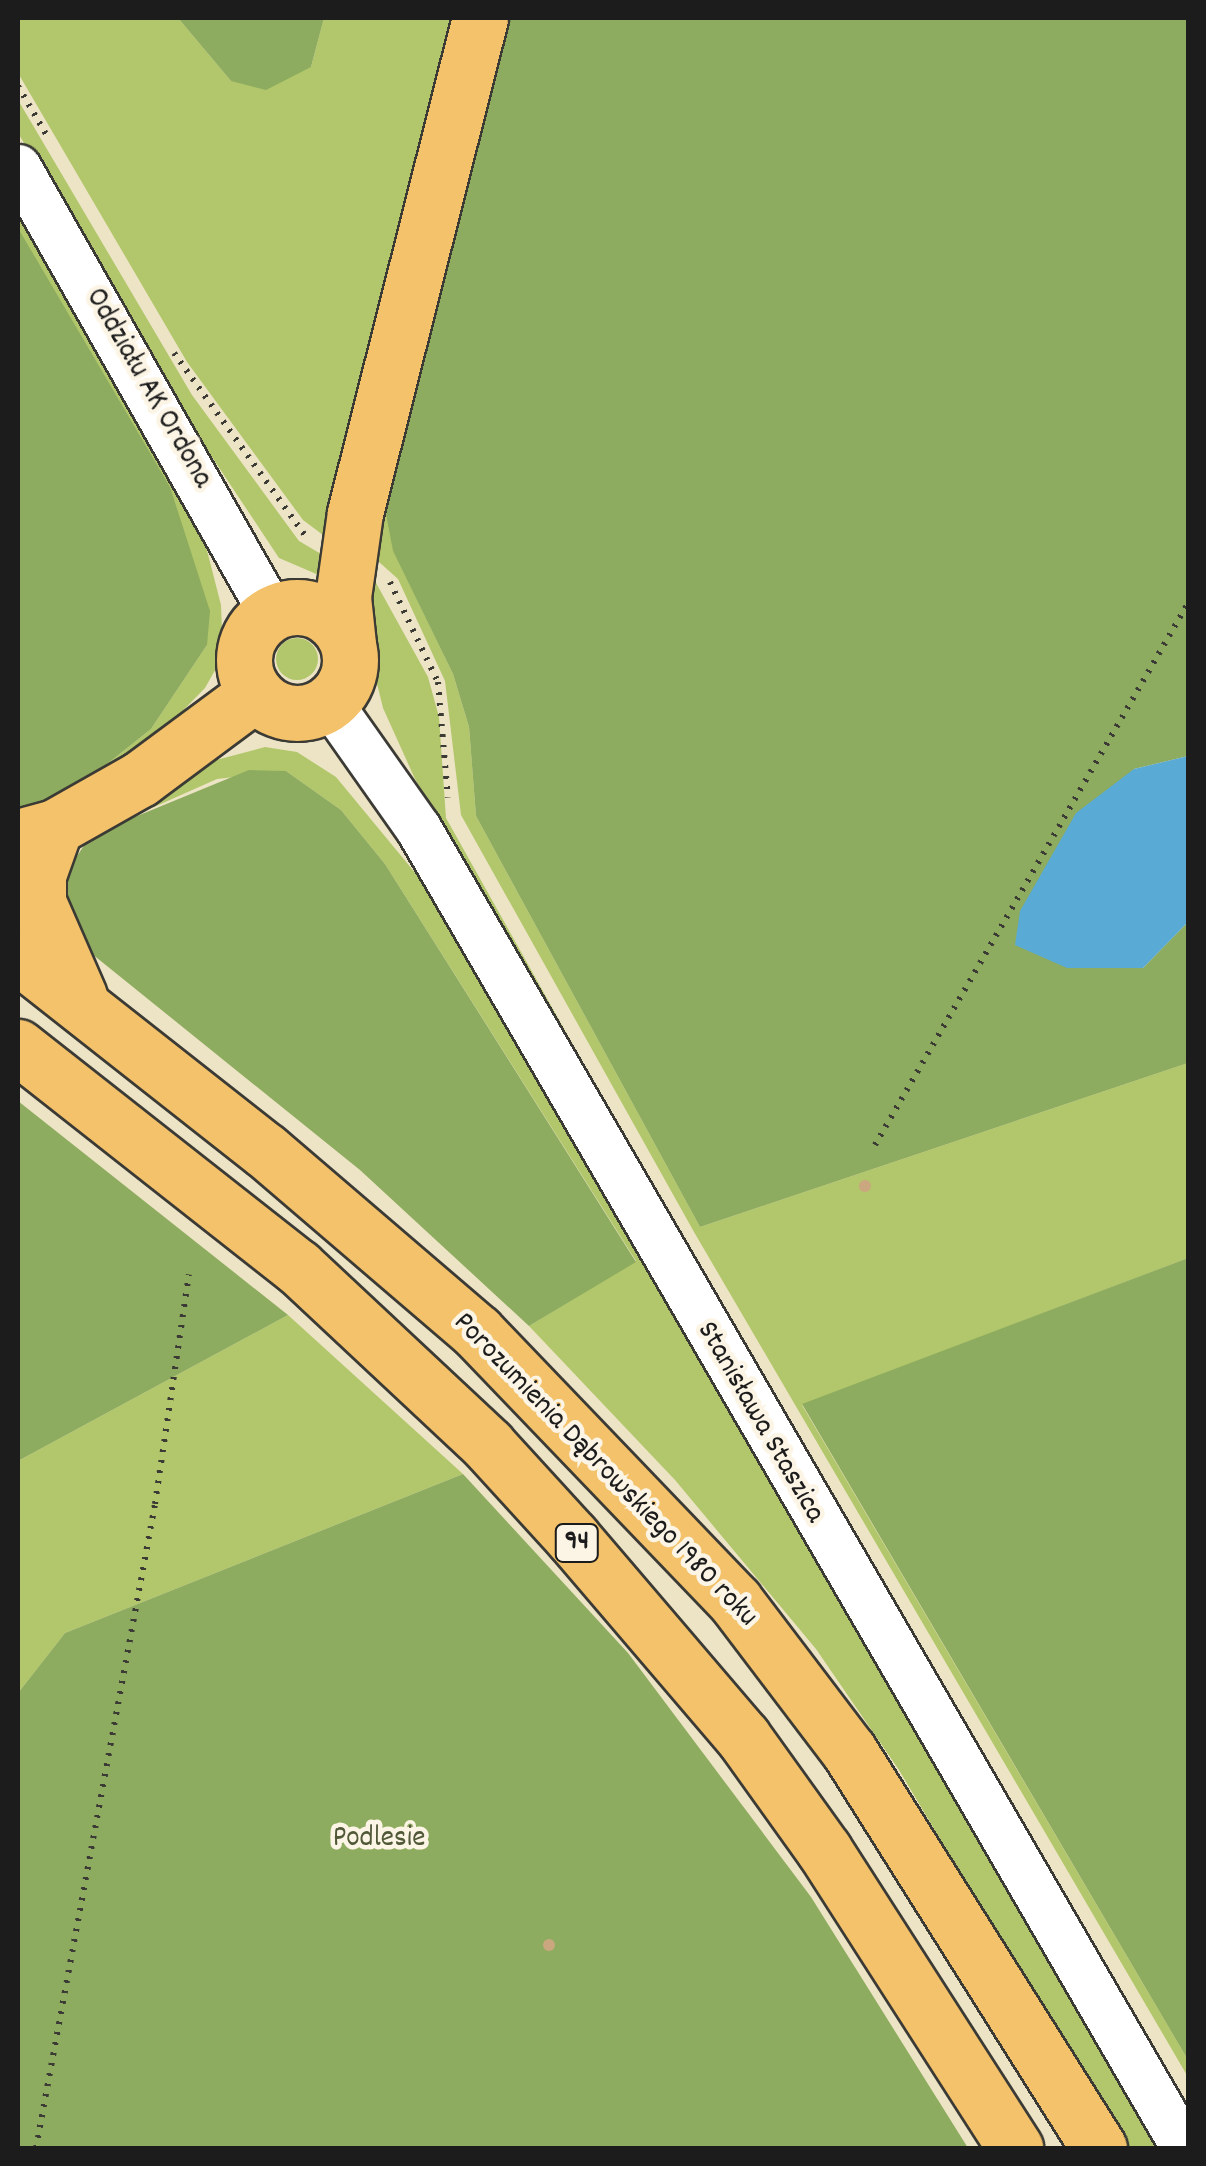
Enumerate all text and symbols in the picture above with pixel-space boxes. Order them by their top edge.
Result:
street label: Oddziału AK Ordona [75,283,219,495]
street label: Porozumienia Dąbrowskiego 1980 roku [444,1306,764,1636]
street label: Stanisława Staszica [687,1316,831,1530]
road number: 94 [554,1520,600,1566]
park label: Podlesie [333,1822,425,1858]

